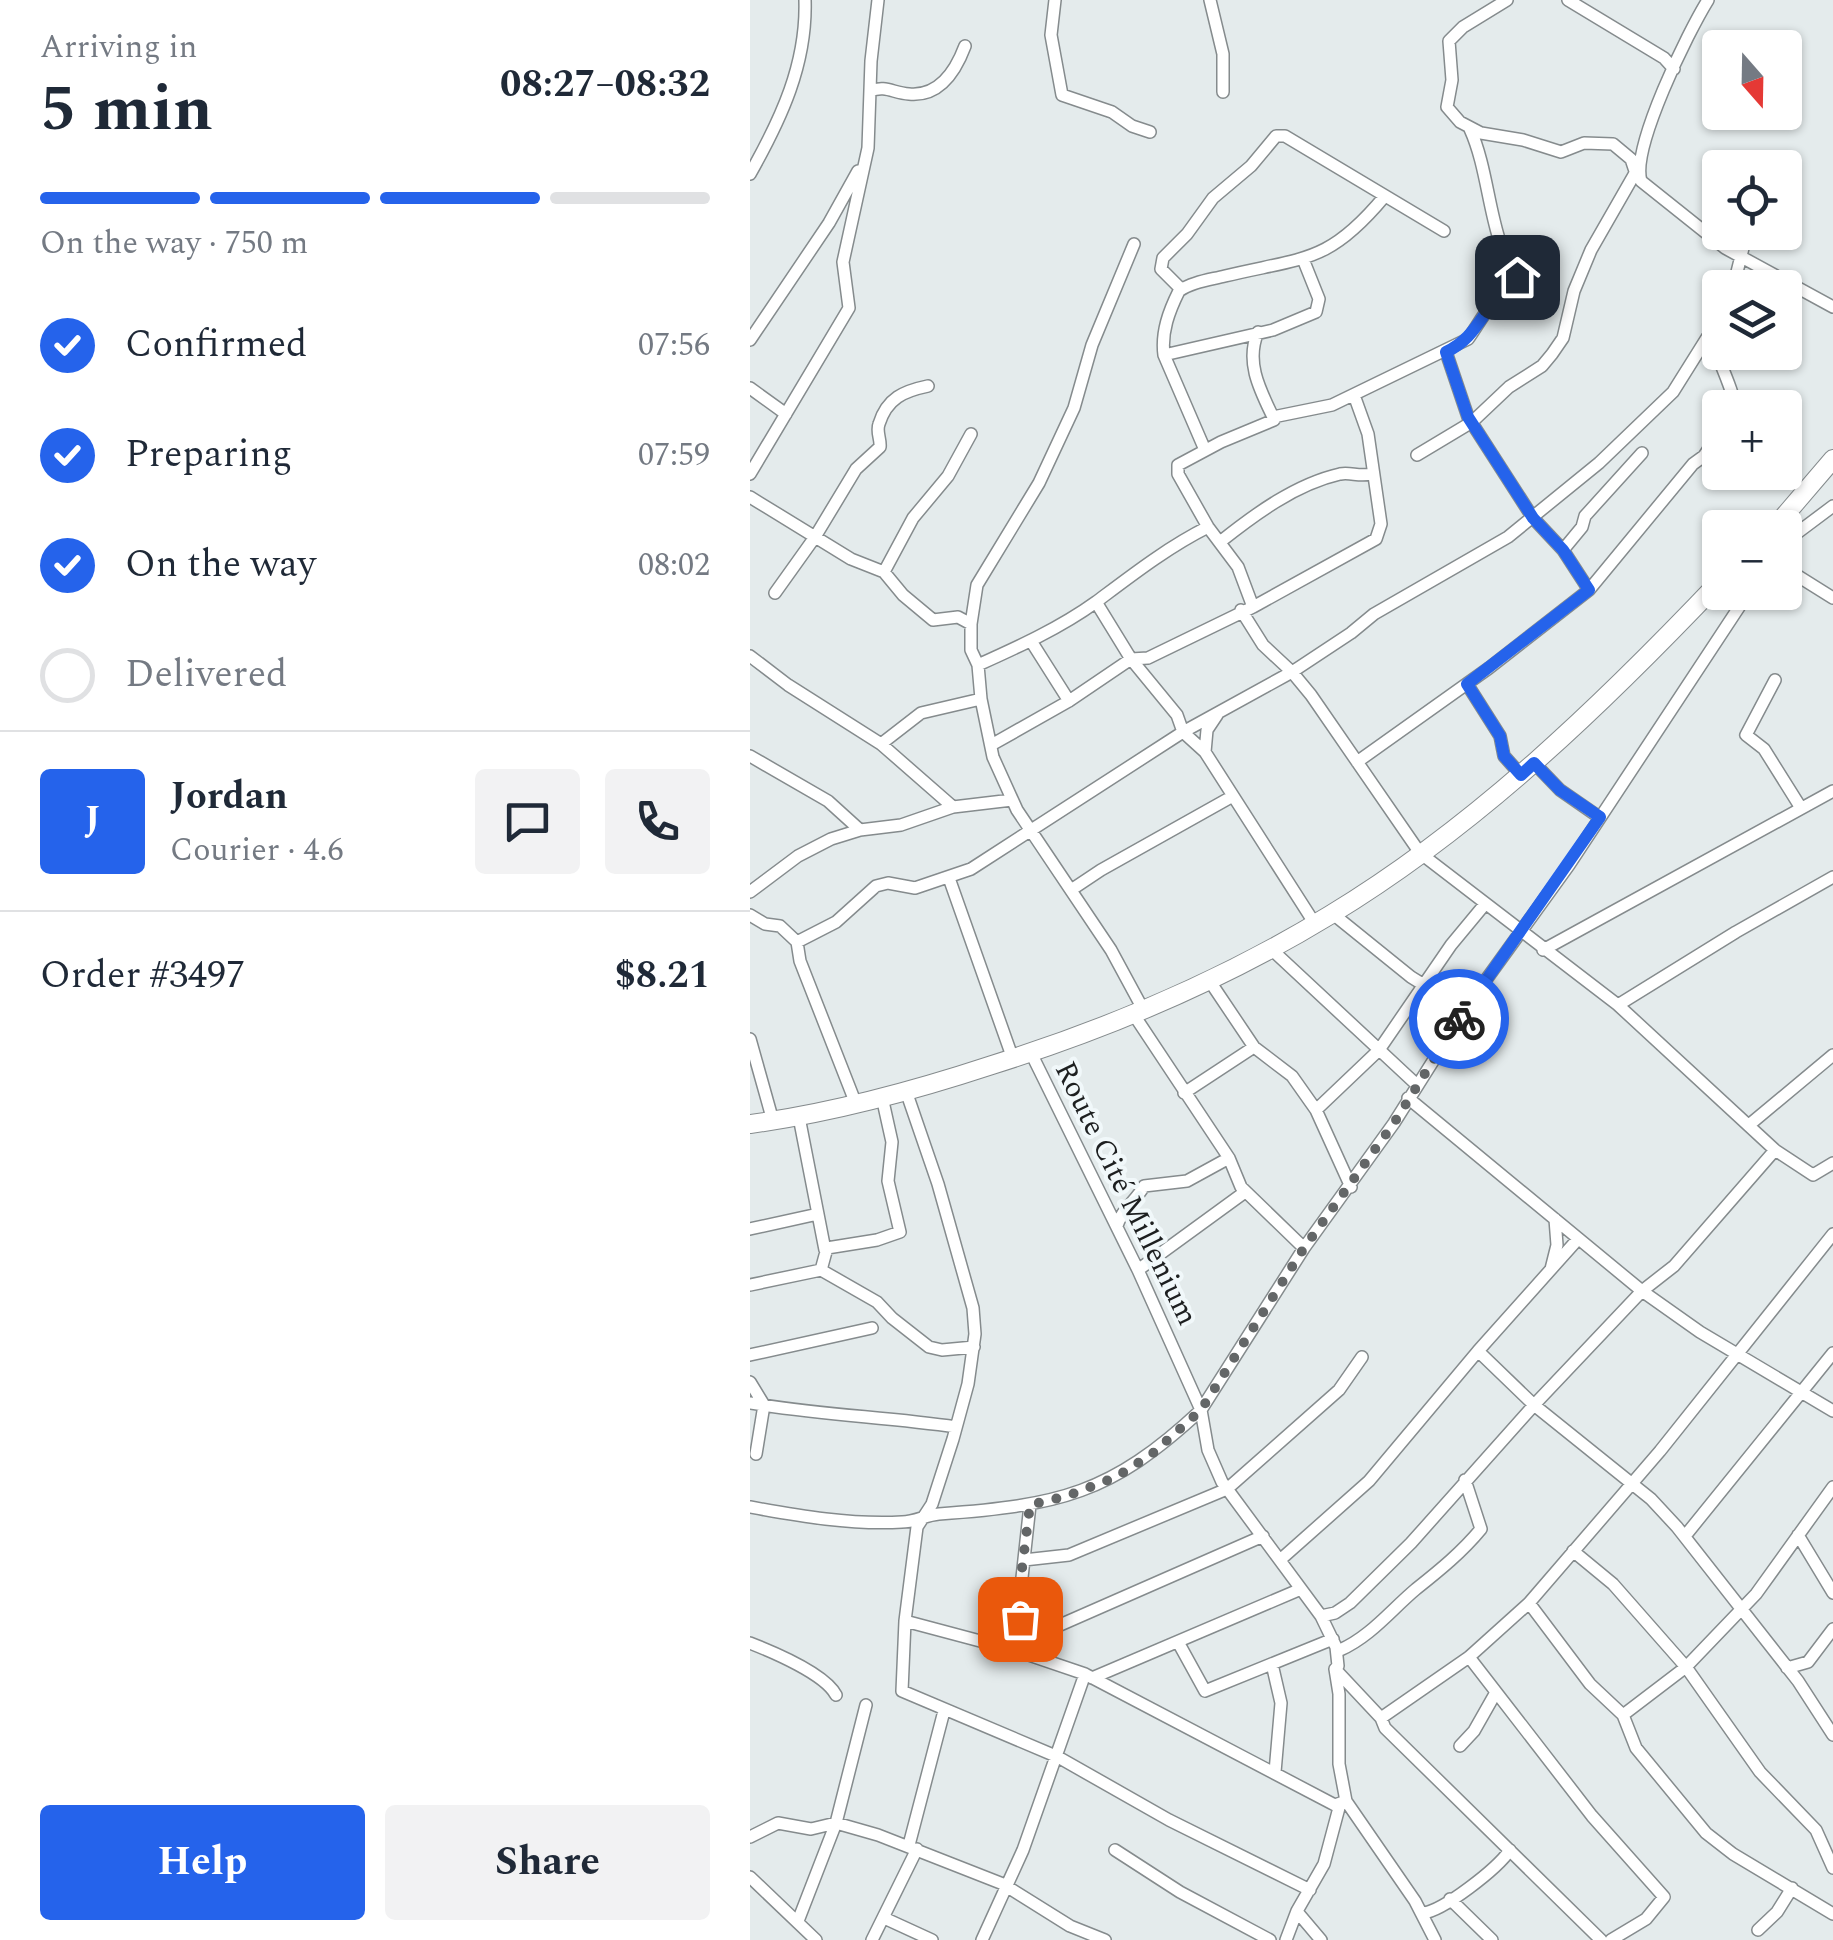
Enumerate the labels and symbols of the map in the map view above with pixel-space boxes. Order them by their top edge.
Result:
north arrow [1702,30,1802,130]
pin [1475,235,1560,320]
courier [1409,969,1509,1069]
street label: Route Cité Millenium [1042,1053,1210,1333]
pin [978,1577,1063,1662]

